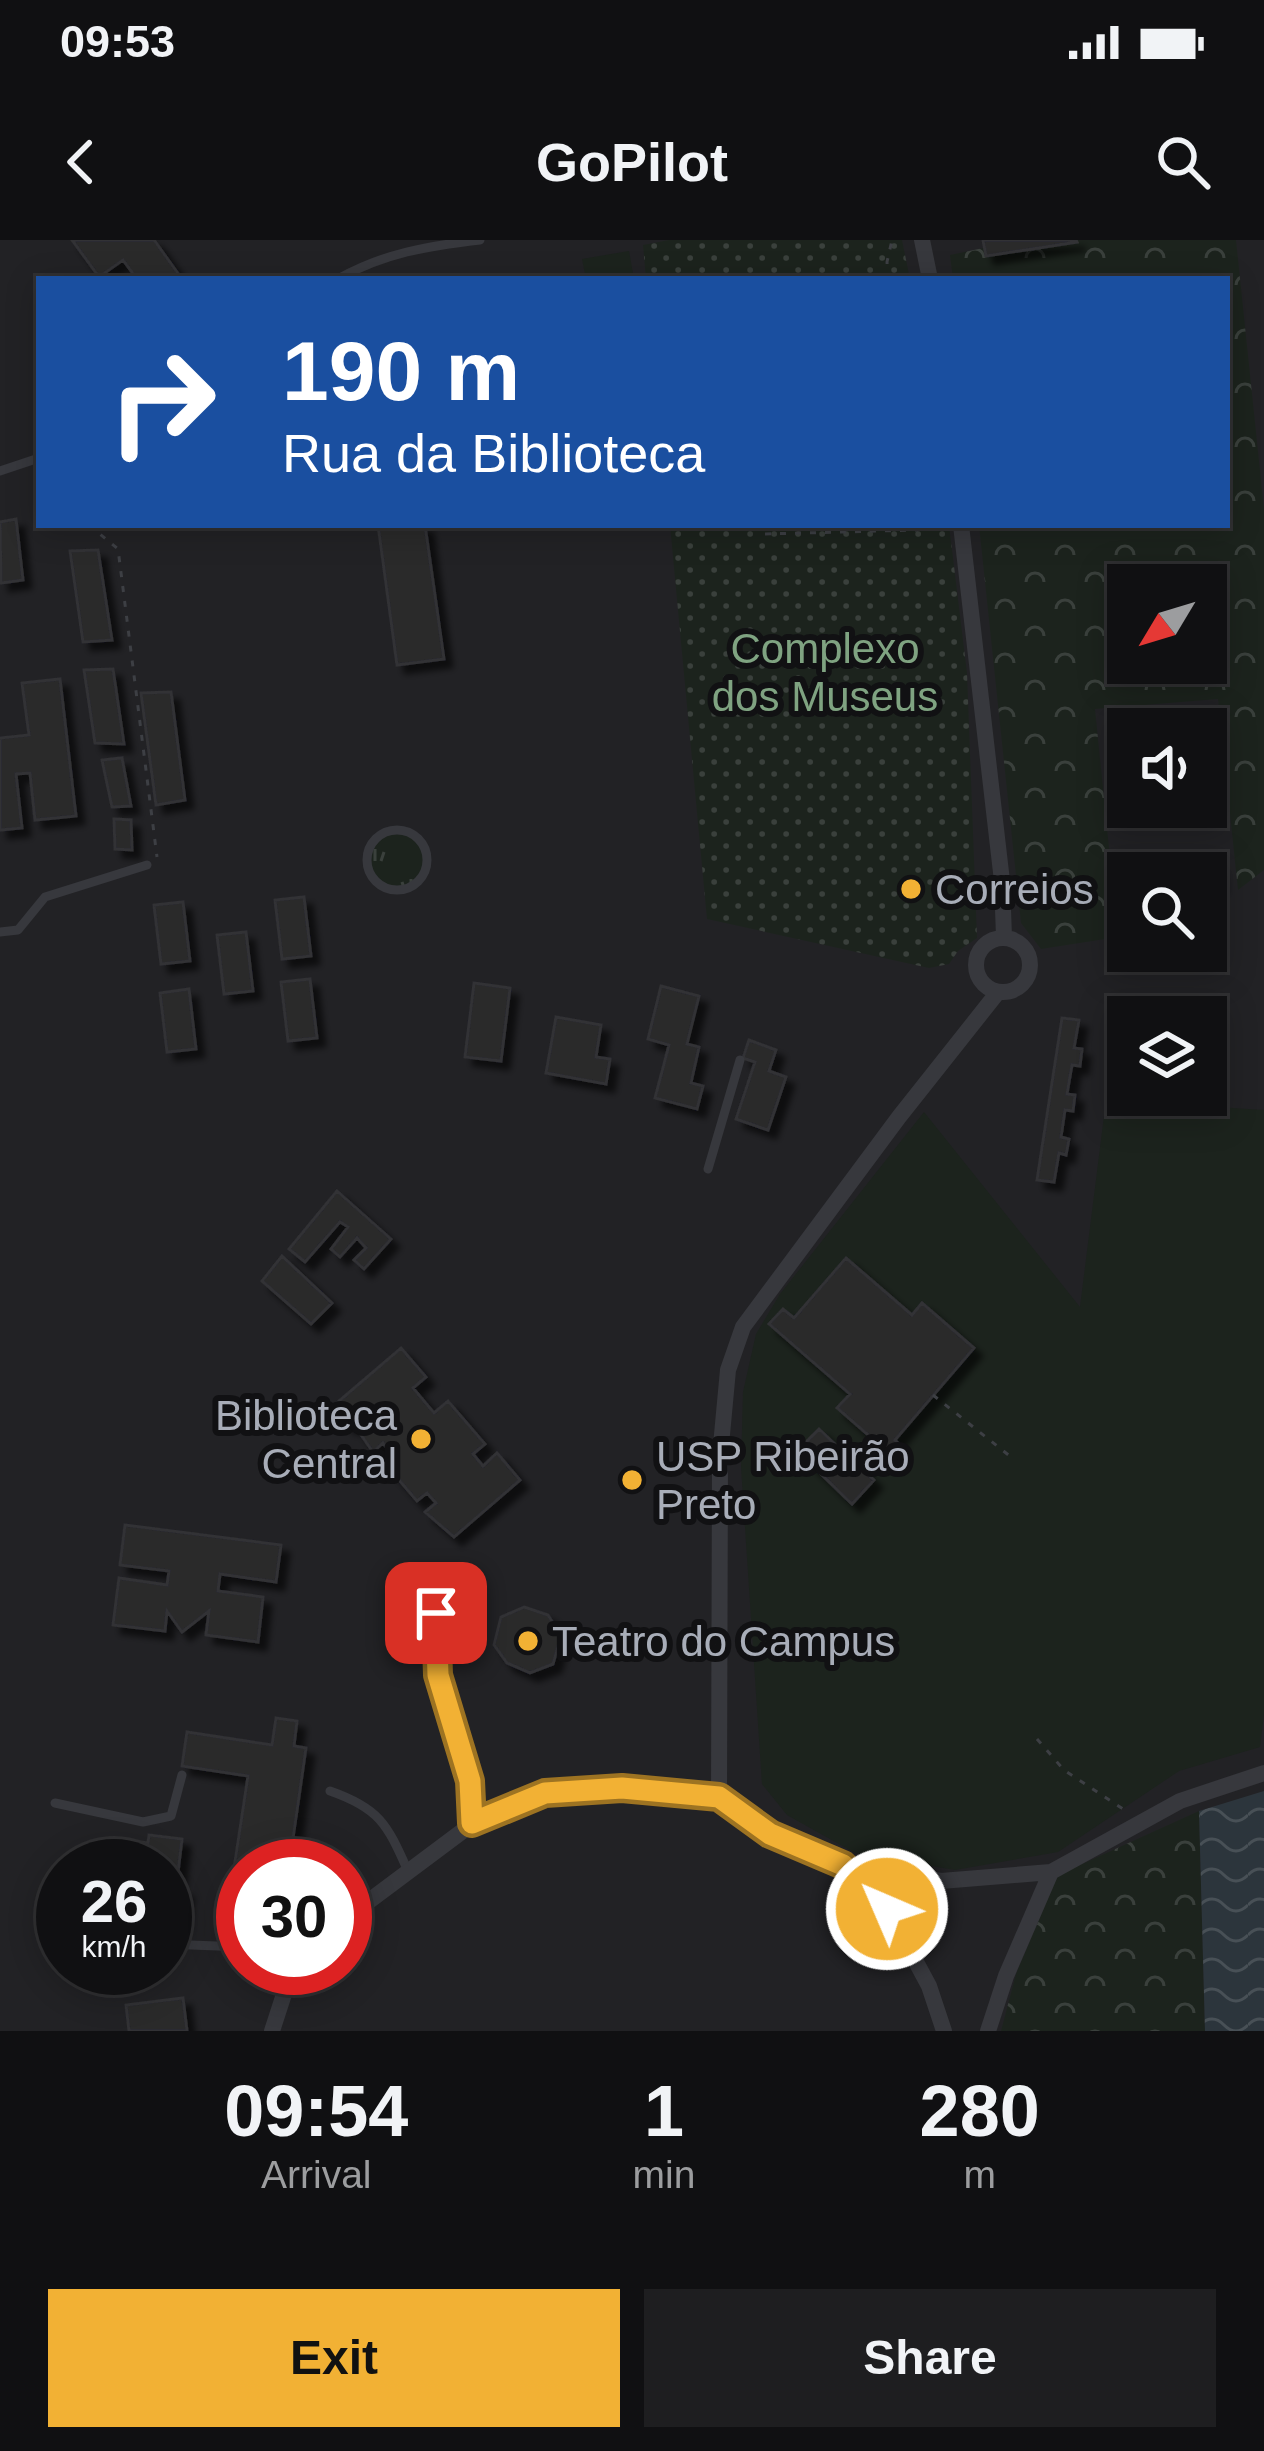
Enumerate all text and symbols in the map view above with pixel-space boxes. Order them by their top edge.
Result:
text: 09:53 [60,16,175,67]
icon: back [48,129,114,195]
icon: search [1150,129,1216,195]
text: GoPilot [536,132,728,192]
icon: right [84,324,240,480]
text: 190 m [282,324,520,418]
text: Rua da Biblioteca [282,423,705,483]
north arrow [1107,564,1227,684]
map controls [1107,564,1227,1116]
park label: Complexo dos Museus [712,625,938,720]
button: sound [1107,708,1227,828]
button: search [1107,852,1227,972]
place label: Correios [935,866,1094,913]
marker: Correios [898,876,924,902]
button: layers [1107,996,1227,1116]
place label: Biblioteca Central [215,1392,398,1487]
marker: Biblioteca Central [408,1426,434,1452]
place label: USP Ribeirão Preto [656,1433,910,1528]
marker: USP Ribeirão Preto [619,1467,645,1493]
pin [385,1562,487,1664]
icon: arrive [403,1580,469,1646]
place label: Teatro do Campus [552,1618,895,1665]
marker: Teatro do Campus [515,1628,541,1654]
speed limit sign: 30 [216,1839,372,1995]
position arrow [824,1846,950,1972]
text: 26 [81,1868,147,1935]
text: km/h [81,1930,147,1963]
text: 09:54 [224,2071,408,2151]
text: 1 [644,2071,684,2151]
text: 280 [920,2071,1040,2151]
text: Arrival [261,2153,372,2196]
text: min [633,2153,695,2196]
text: m [963,2153,996,2196]
button: Exit [48,2289,620,2427]
button: Share [644,2289,1216,2427]

